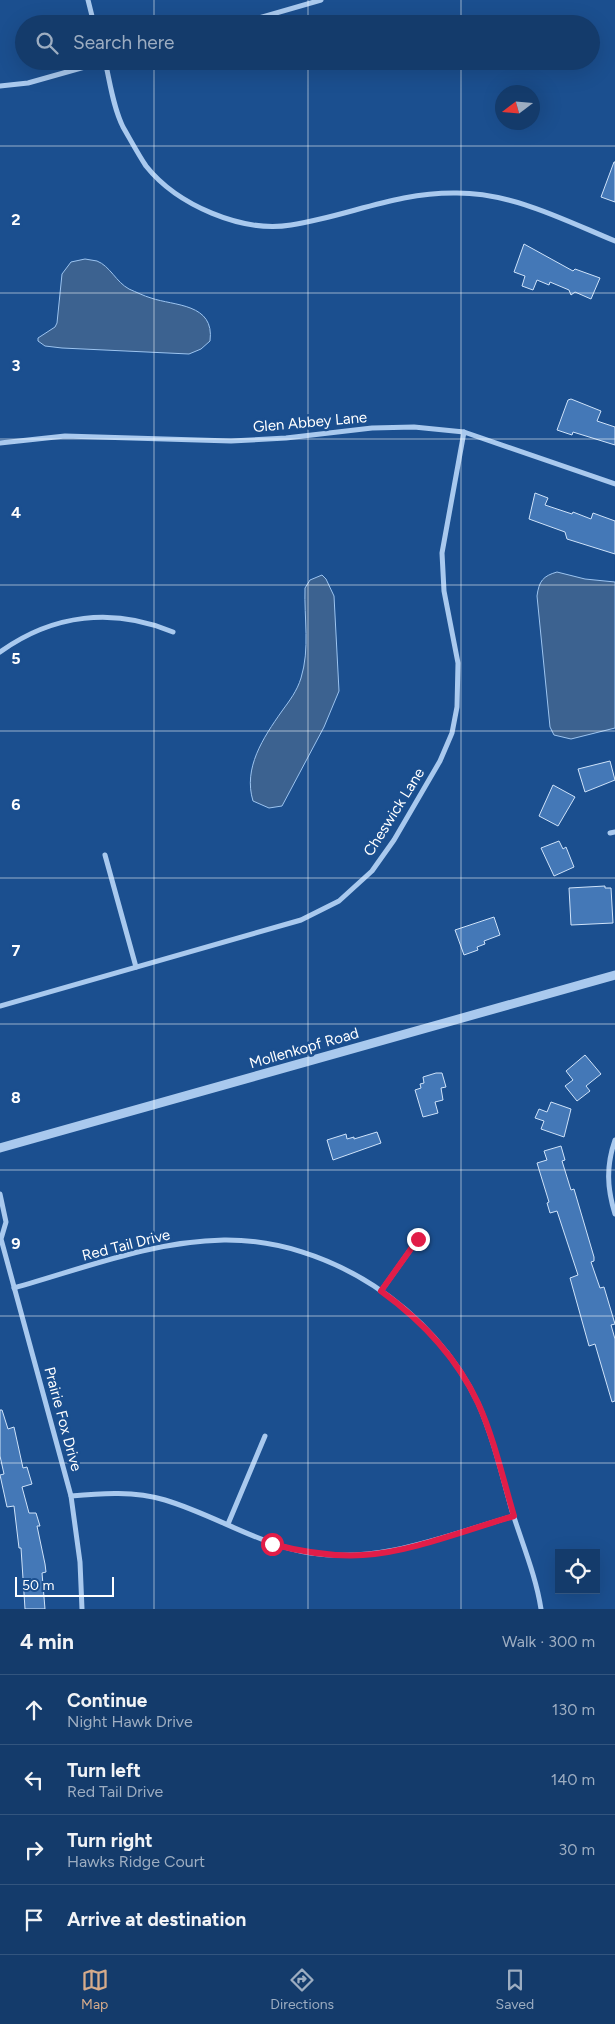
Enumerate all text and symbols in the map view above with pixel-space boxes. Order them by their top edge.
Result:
search box [15,15,600,70]
icon: search [33,29,61,57]
text: Search here [73,31,175,54]
north arrow [495,85,540,130]
text: 2 [11,210,21,229]
text: 3 [12,356,21,375]
street label: Glen Abbey Lane [252,408,368,436]
text: 4 [11,503,21,522]
text: 5 [11,649,21,668]
street label: Cheswick Lane [360,765,428,859]
text: 6 [11,795,21,814]
text: 7 [12,941,21,960]
street label: Mollenkopf Road [247,1024,361,1072]
text: 8 [11,1088,21,1107]
street label: Red Tail Drive [80,1225,172,1265]
route end [407,1228,430,1251]
text: 9 [11,1234,21,1253]
street label: Prairie Fox Drive [40,1365,86,1473]
route start [261,1533,284,1556]
map controls [555,1549,600,1594]
button: locate [555,1549,600,1594]
scale bar [15,1574,114,1597]
text: 50 m [22,1577,54,1594]
text: 4 min [20,1629,74,1654]
text: Walk · 300 m [502,1632,595,1651]
text: Continue [67,1689,147,1712]
icon: ahead [20,1696,48,1724]
text: 130 m [552,1700,595,1719]
text: Night Hawk Drive [67,1712,193,1731]
text: Turn left [67,1759,141,1782]
icon: left [20,1766,48,1794]
text: 140 m [551,1770,595,1789]
text: Red Tail Drive [67,1782,163,1801]
text: Turn right [67,1829,153,1852]
icon: right [20,1836,48,1864]
text: 30 m [558,1840,595,1859]
text: Hawks Ridge Court [67,1852,205,1871]
icon: arrive [20,1906,48,1934]
text: Arrive at destination [67,1908,246,1931]
tab: Map [81,1966,109,2013]
tab: Directions [270,1966,334,2013]
tab: Saved [496,1966,534,2013]

